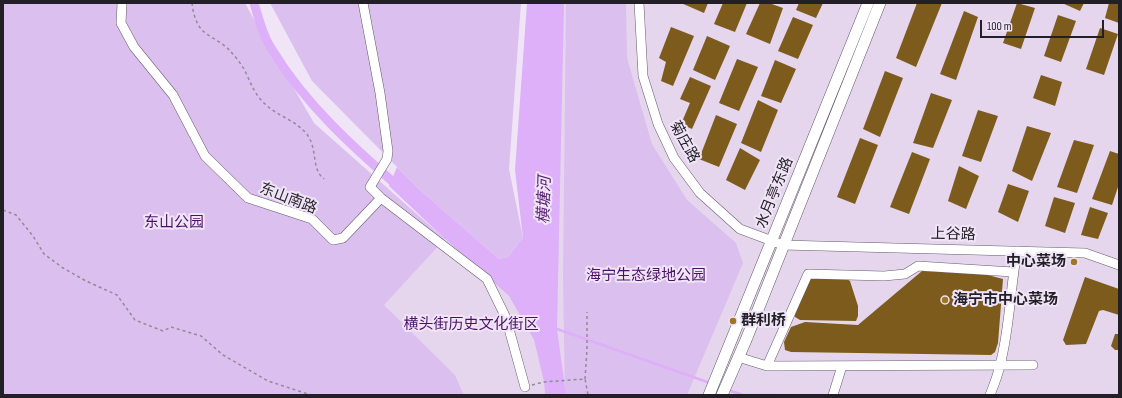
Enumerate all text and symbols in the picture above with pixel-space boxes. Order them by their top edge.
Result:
scale bar [982,12,1106,38]
text: 100 m [987,19,1012,34]
street label: 菊庄路 [665,118,703,166]
street label: 水月亭东路 [753,155,797,231]
water label: 横塘河 [535,176,555,224]
street label: 东山南路 [257,180,319,218]
park label: 东山公园 [144,214,204,232]
street label: 上谷路 [930,226,976,244]
place label: 中心菜场 [1006,253,1066,271]
marker: 中心菜场 [1069,257,1079,267]
park label: 海宁生态绿地公园 [586,267,706,285]
place label: 海宁市中心菜场 [953,291,1058,309]
marker: 海宁市中心菜场 [940,295,950,305]
place label: 群利桥 [741,312,786,330]
park label: 横头街历史文化街区 [404,316,538,334]
marker: 群利桥 [728,316,738,326]

